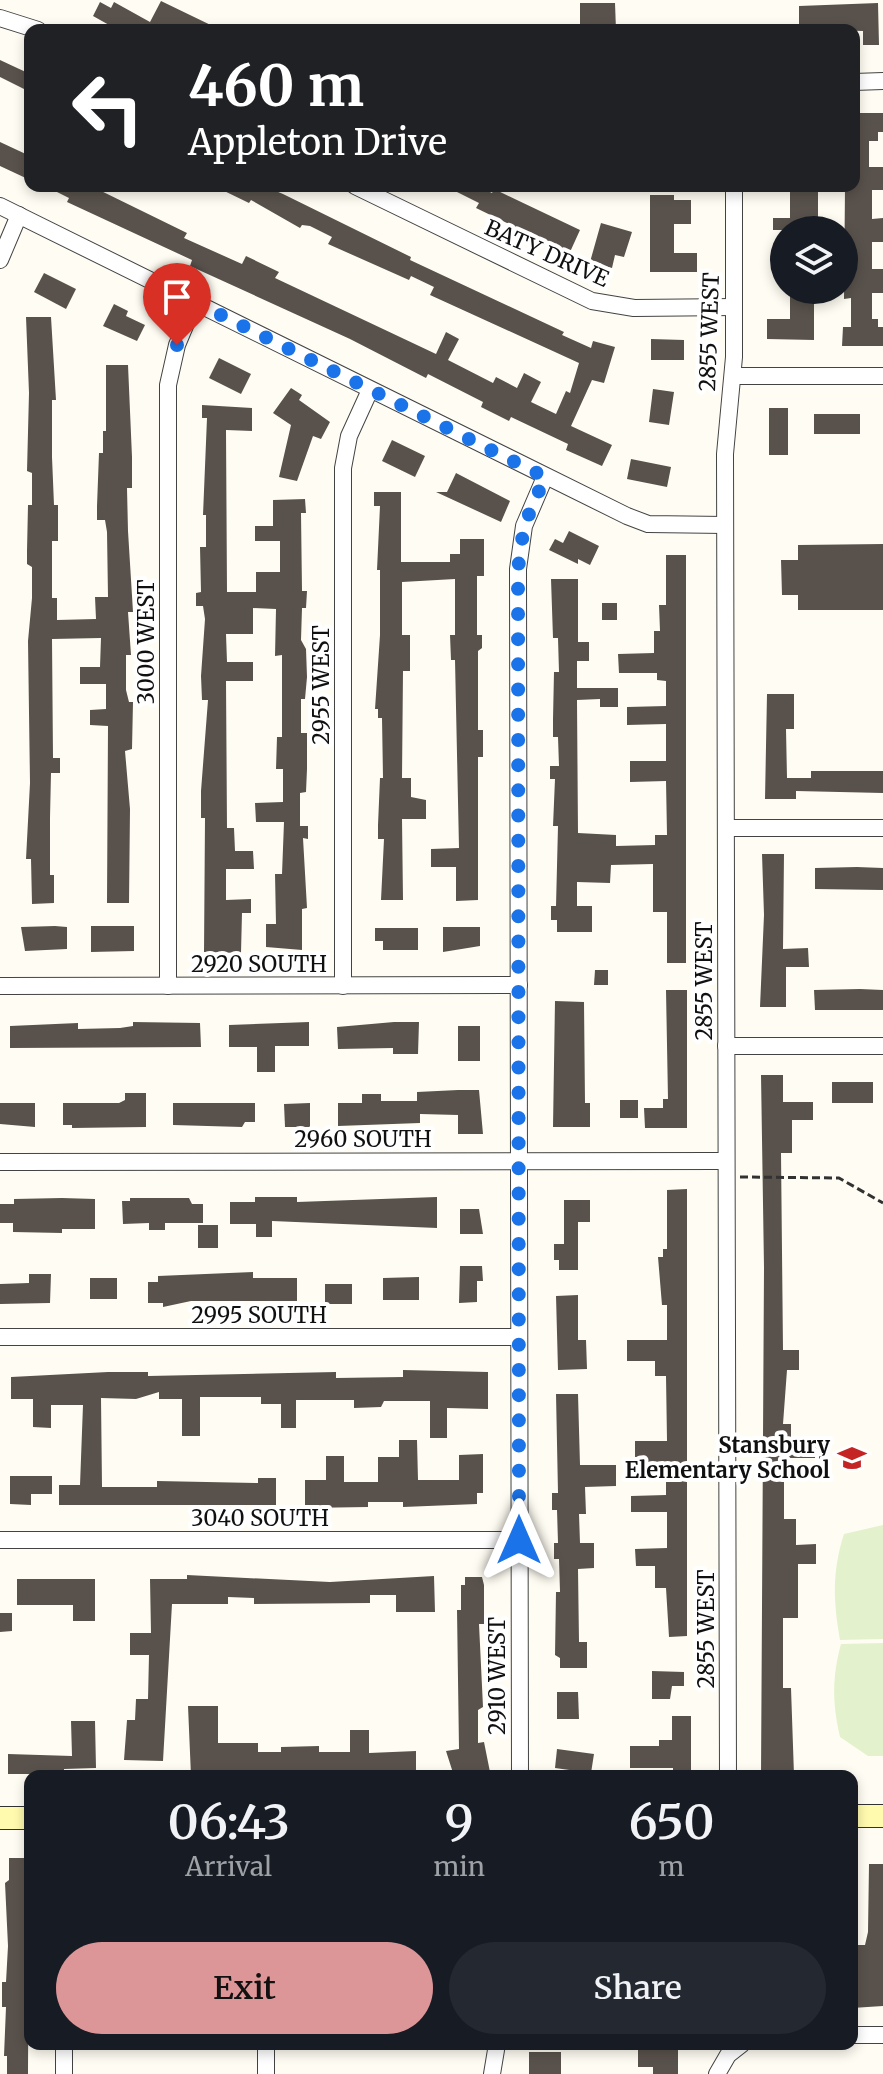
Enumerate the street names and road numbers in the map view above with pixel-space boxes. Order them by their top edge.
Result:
street label: BATY DRIVE [480,213,614,293]
street label: 2855 WEST [693,272,725,392]
street label: 3000 WEST [132,580,160,704]
street label: 2955 WEST [307,625,335,745]
street label: 2855 WEST [690,921,718,1041]
street label: 2920 SOUTH [191,950,327,978]
street label: 2960 SOUTH [294,1125,432,1153]
street label: 2995 SOUTH [191,1301,327,1329]
street label: 3040 SOUTH [191,1504,329,1532]
street label: 2855 WEST [692,1569,720,1689]
street label: 2910 WEST [483,1617,511,1735]

